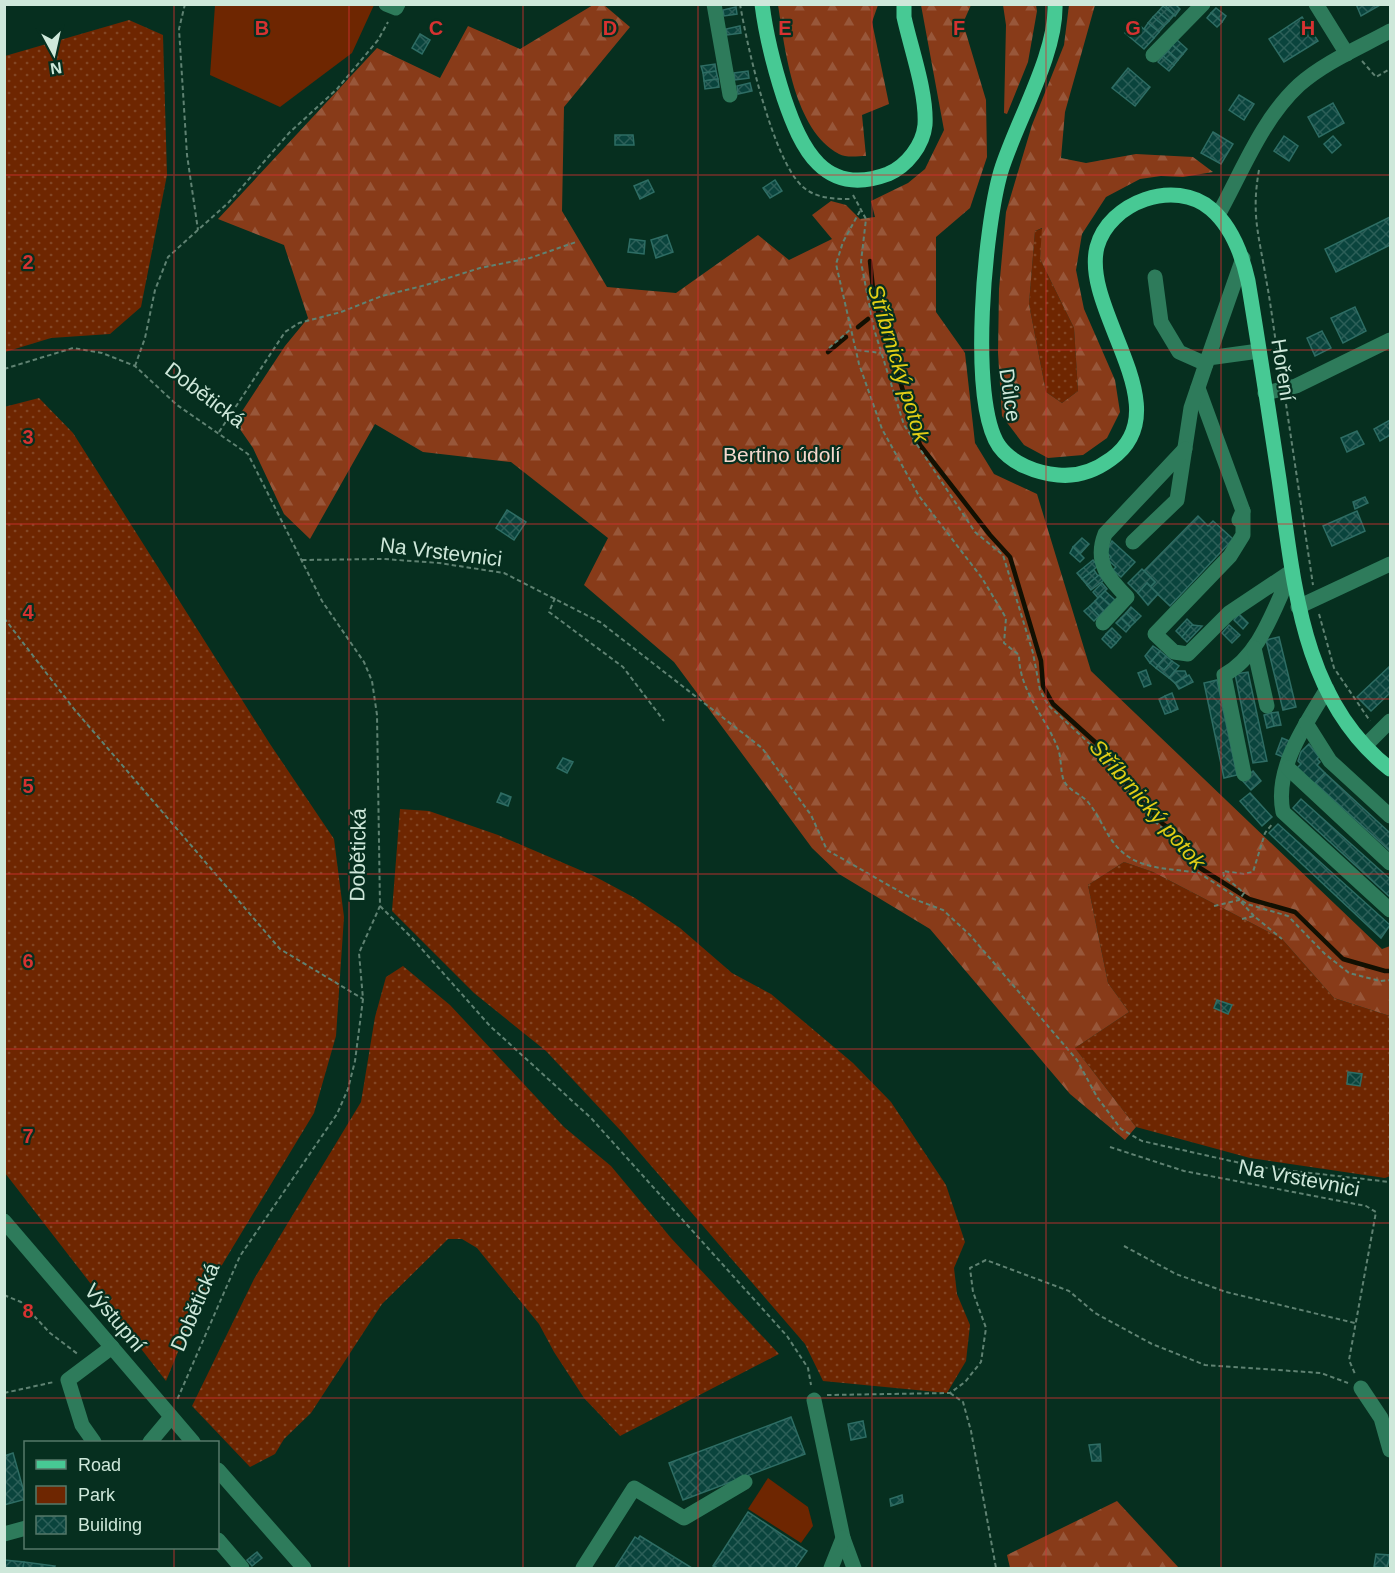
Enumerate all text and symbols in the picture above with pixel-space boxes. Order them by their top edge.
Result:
text: B [255,17,269,39]
text: C [429,17,443,39]
text: D [603,17,617,39]
text: E [778,17,792,39]
text: F [953,17,965,39]
text: G [1125,17,1141,39]
text: H [1301,17,1315,39]
north arrow [24,24,84,84]
text: N [49,59,63,78]
text: 2 [22,251,34,273]
water label: Stříbrnický potok [863,281,935,446]
street label: Hoření [1267,337,1300,403]
street label: Dobětická [161,357,250,432]
street label: Důlce [995,367,1026,423]
text: 3 [22,426,34,448]
park label: Bertino údolí [723,443,841,466]
street label: Na Vrstevnici [379,533,503,570]
text: 4 [22,601,34,623]
water label: Stříbrnický potok [1084,734,1211,875]
text: 5 [22,775,34,797]
street label: Dobětická [345,808,370,902]
text: 6 [22,950,34,972]
text: 7 [22,1125,34,1147]
street label: Na Vrstevnici [1237,1154,1362,1201]
street label: Dobětická [166,1259,223,1354]
street label: Výstupní [80,1279,151,1356]
text: 8 [22,1300,34,1322]
legend [24,1441,219,1549]
text: Road [78,1455,121,1475]
text: Park [78,1485,116,1505]
text: Building [78,1515,142,1535]

